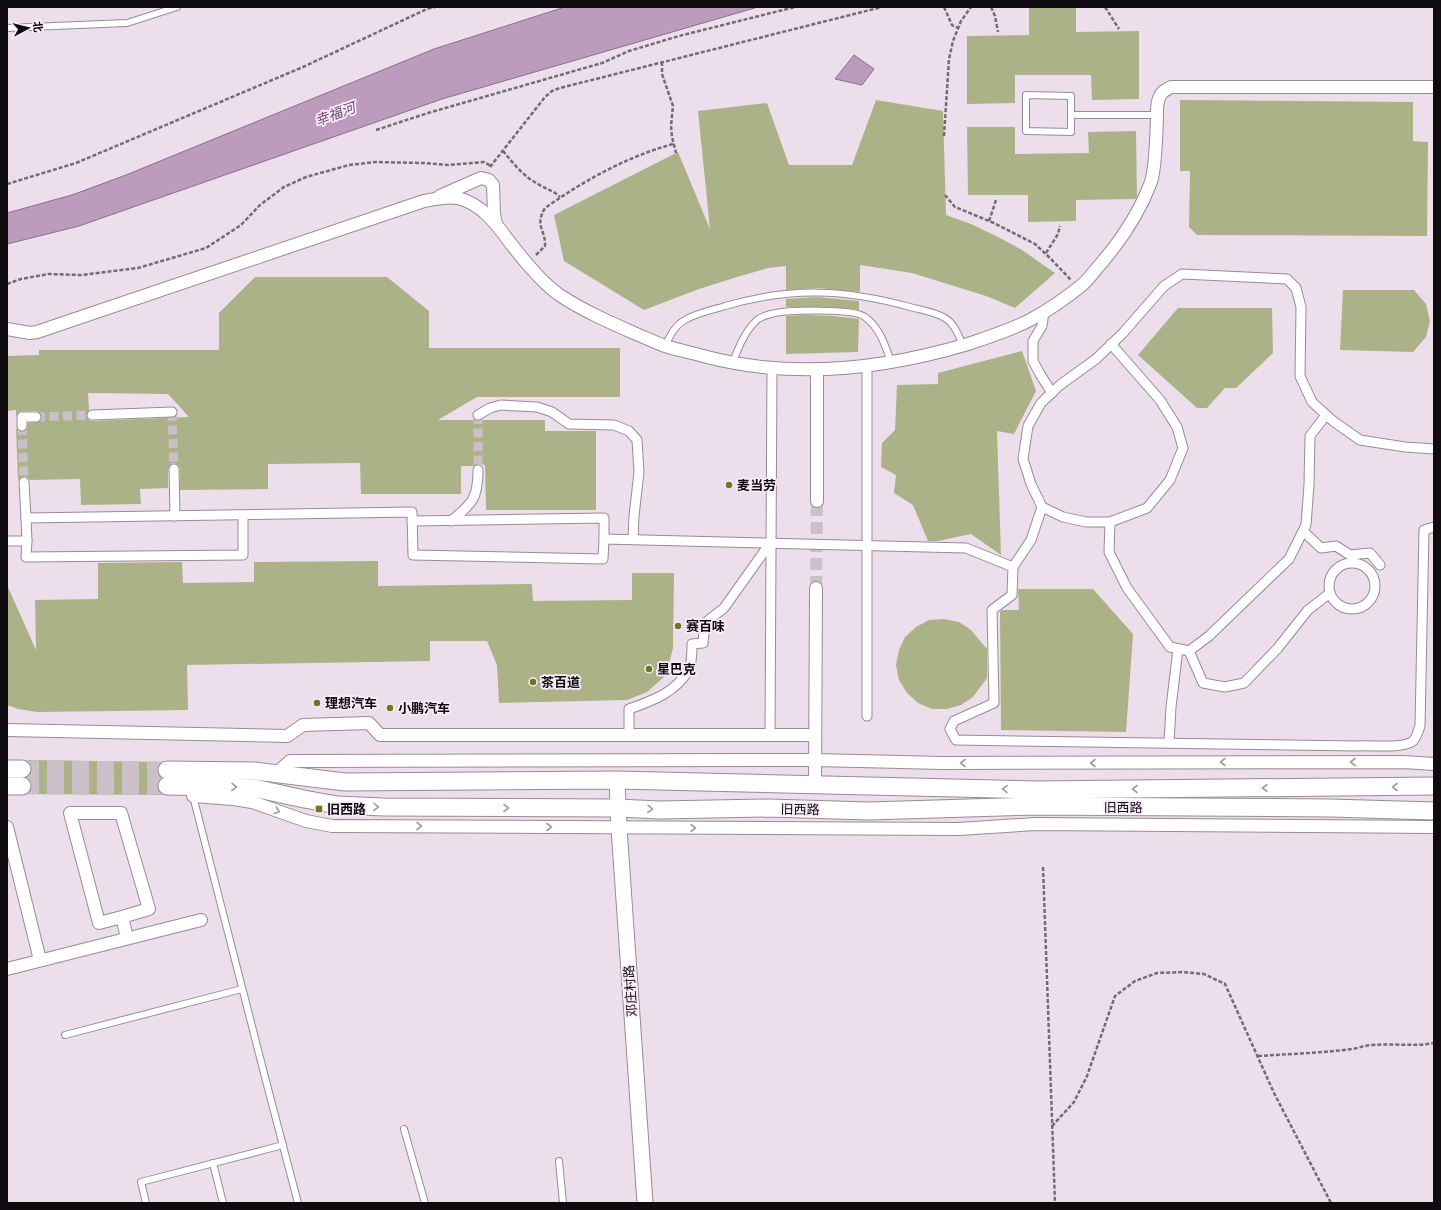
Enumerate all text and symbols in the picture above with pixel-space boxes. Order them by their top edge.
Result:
north arrow [8,8,48,48]
text: 北 [31,20,46,33]
water label: 幸福河 [312,97,360,129]
place label: 麦当劳 [737,477,776,493]
marker: 麦当劳 [724,480,734,490]
place label: 赛百味 [686,618,725,634]
marker: 赛百味 [673,621,683,631]
place label: 星巴克 [657,661,696,677]
marker: 星巴克 [644,664,654,674]
place label: 茶百道 [541,674,580,690]
marker: 茶百道 [528,677,538,687]
place label: 理想汽车 [325,695,377,711]
marker: 理想汽车 [312,698,322,708]
place label: 小鹏汽车 [398,700,450,716]
marker: 小鹏汽车 [385,703,395,713]
one-way arrow [1220,758,1226,766]
one-way arrow [1350,758,1356,766]
one-way arrow [960,759,966,767]
one-way arrow [1090,759,1096,767]
one-way arrow [231,783,237,791]
one-way arrow [1392,783,1398,791]
one-way arrow [1262,784,1268,792]
one-way arrow [1002,785,1008,793]
one-way arrow [1132,785,1138,793]
street label: 旧西路 [1103,799,1143,815]
place label: 旧西路 [327,801,366,817]
street label: 旧西路 [780,801,820,817]
one-way arrow [373,803,379,811]
marker: 旧西路 [314,804,324,814]
one-way arrow [503,804,509,812]
one-way arrow [647,805,653,814]
one-way arrow [273,806,280,815]
one-way arrow [416,822,422,830]
one-way arrow [546,823,552,831]
one-way arrow [690,824,696,832]
street label: 邓庄村路 [620,964,640,1018]

